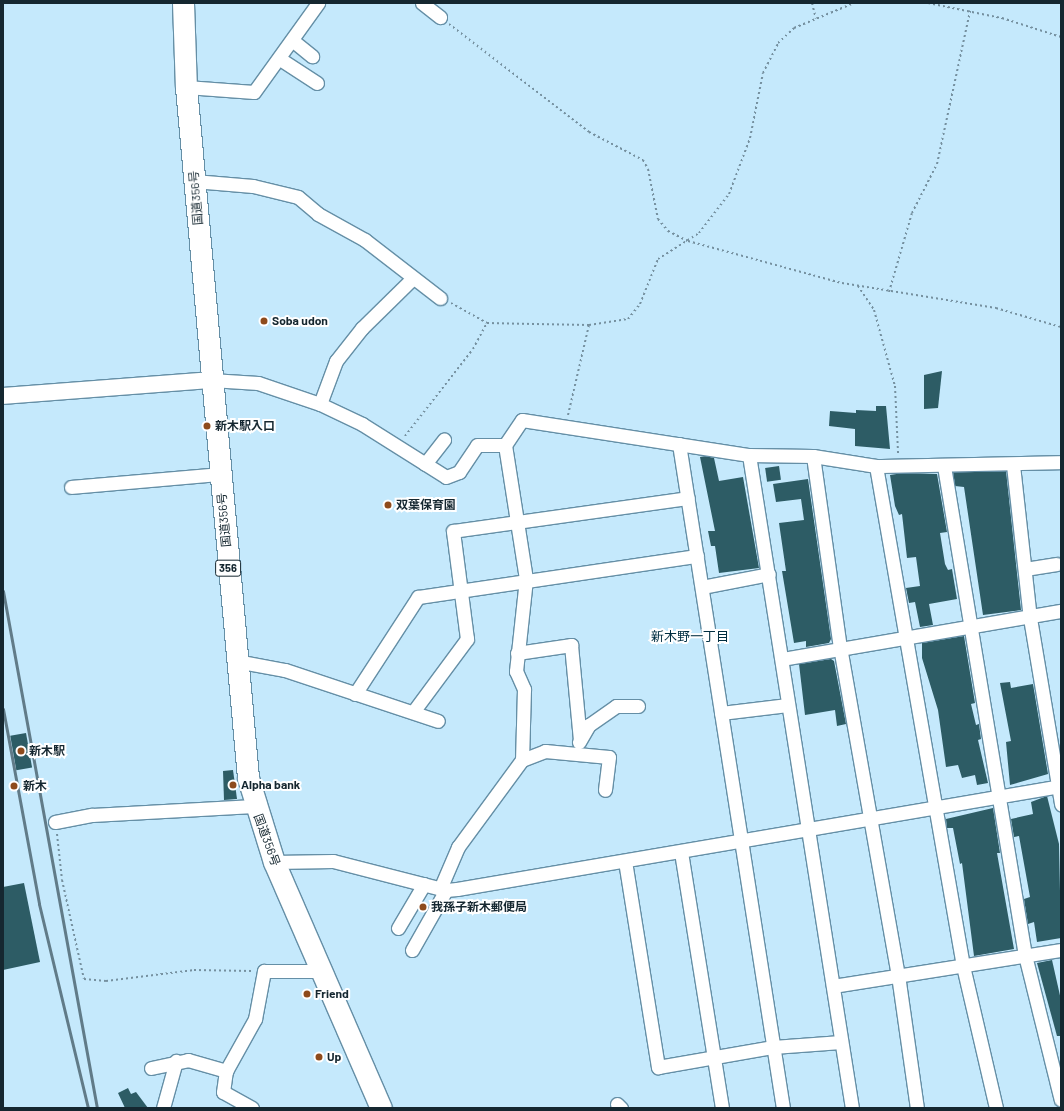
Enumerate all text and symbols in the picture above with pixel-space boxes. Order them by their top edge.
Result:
street label: 国道356号 [186,170,206,226]
place label: Soba udon [272,314,328,328]
marker: Soba udon [259,316,269,326]
place label: 新木駅入口 [215,419,275,433]
marker: 新木駅入口 [202,421,212,431]
street label: 国道356号 [214,492,234,548]
place label: 双葉保育園 [396,498,456,512]
marker: 双葉保育園 [383,500,393,510]
road number: 356 [215,559,241,577]
district label: 新木野一丁目 [651,628,729,644]
place label: 新木駅 [29,744,65,758]
marker: 新木駅 [16,746,26,756]
place label: Alpha bank [241,778,300,792]
place label: 新木 [23,779,47,793]
marker: 新木 [8,780,20,792]
marker: Alpha bank [228,780,238,790]
street label: 国道356号 [251,812,283,868]
place label: 我孫子新木郵便局 [431,900,527,914]
marker: 我孫子新木郵便局 [418,902,428,912]
place label: Friend [315,987,349,1001]
marker: Friend [302,989,312,999]
place label: Up [327,1050,341,1064]
marker: Up [314,1052,324,1062]

